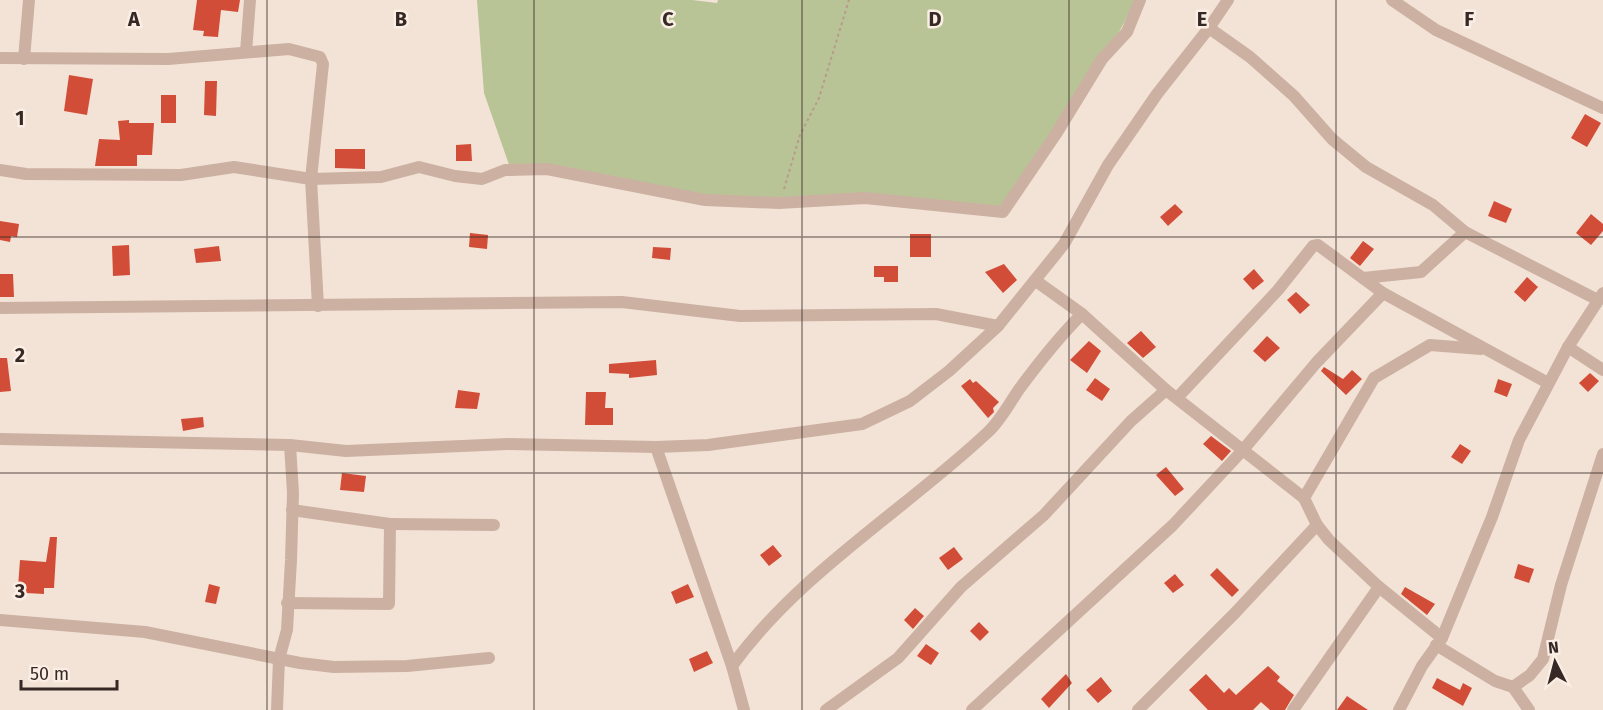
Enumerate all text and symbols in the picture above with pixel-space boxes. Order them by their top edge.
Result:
text: A [127,7,141,31]
text: B [395,7,407,31]
text: C [662,7,674,31]
text: D [928,7,942,31]
text: E [1197,7,1207,31]
text: F [1464,7,1474,31]
text: 1 [15,106,25,130]
text: 2 [15,343,25,367]
text: 3 [14,579,25,603]
north arrow [1525,632,1585,692]
text: N [1547,638,1560,658]
scale bar [21,653,117,691]
text: 50 m [30,663,69,685]

